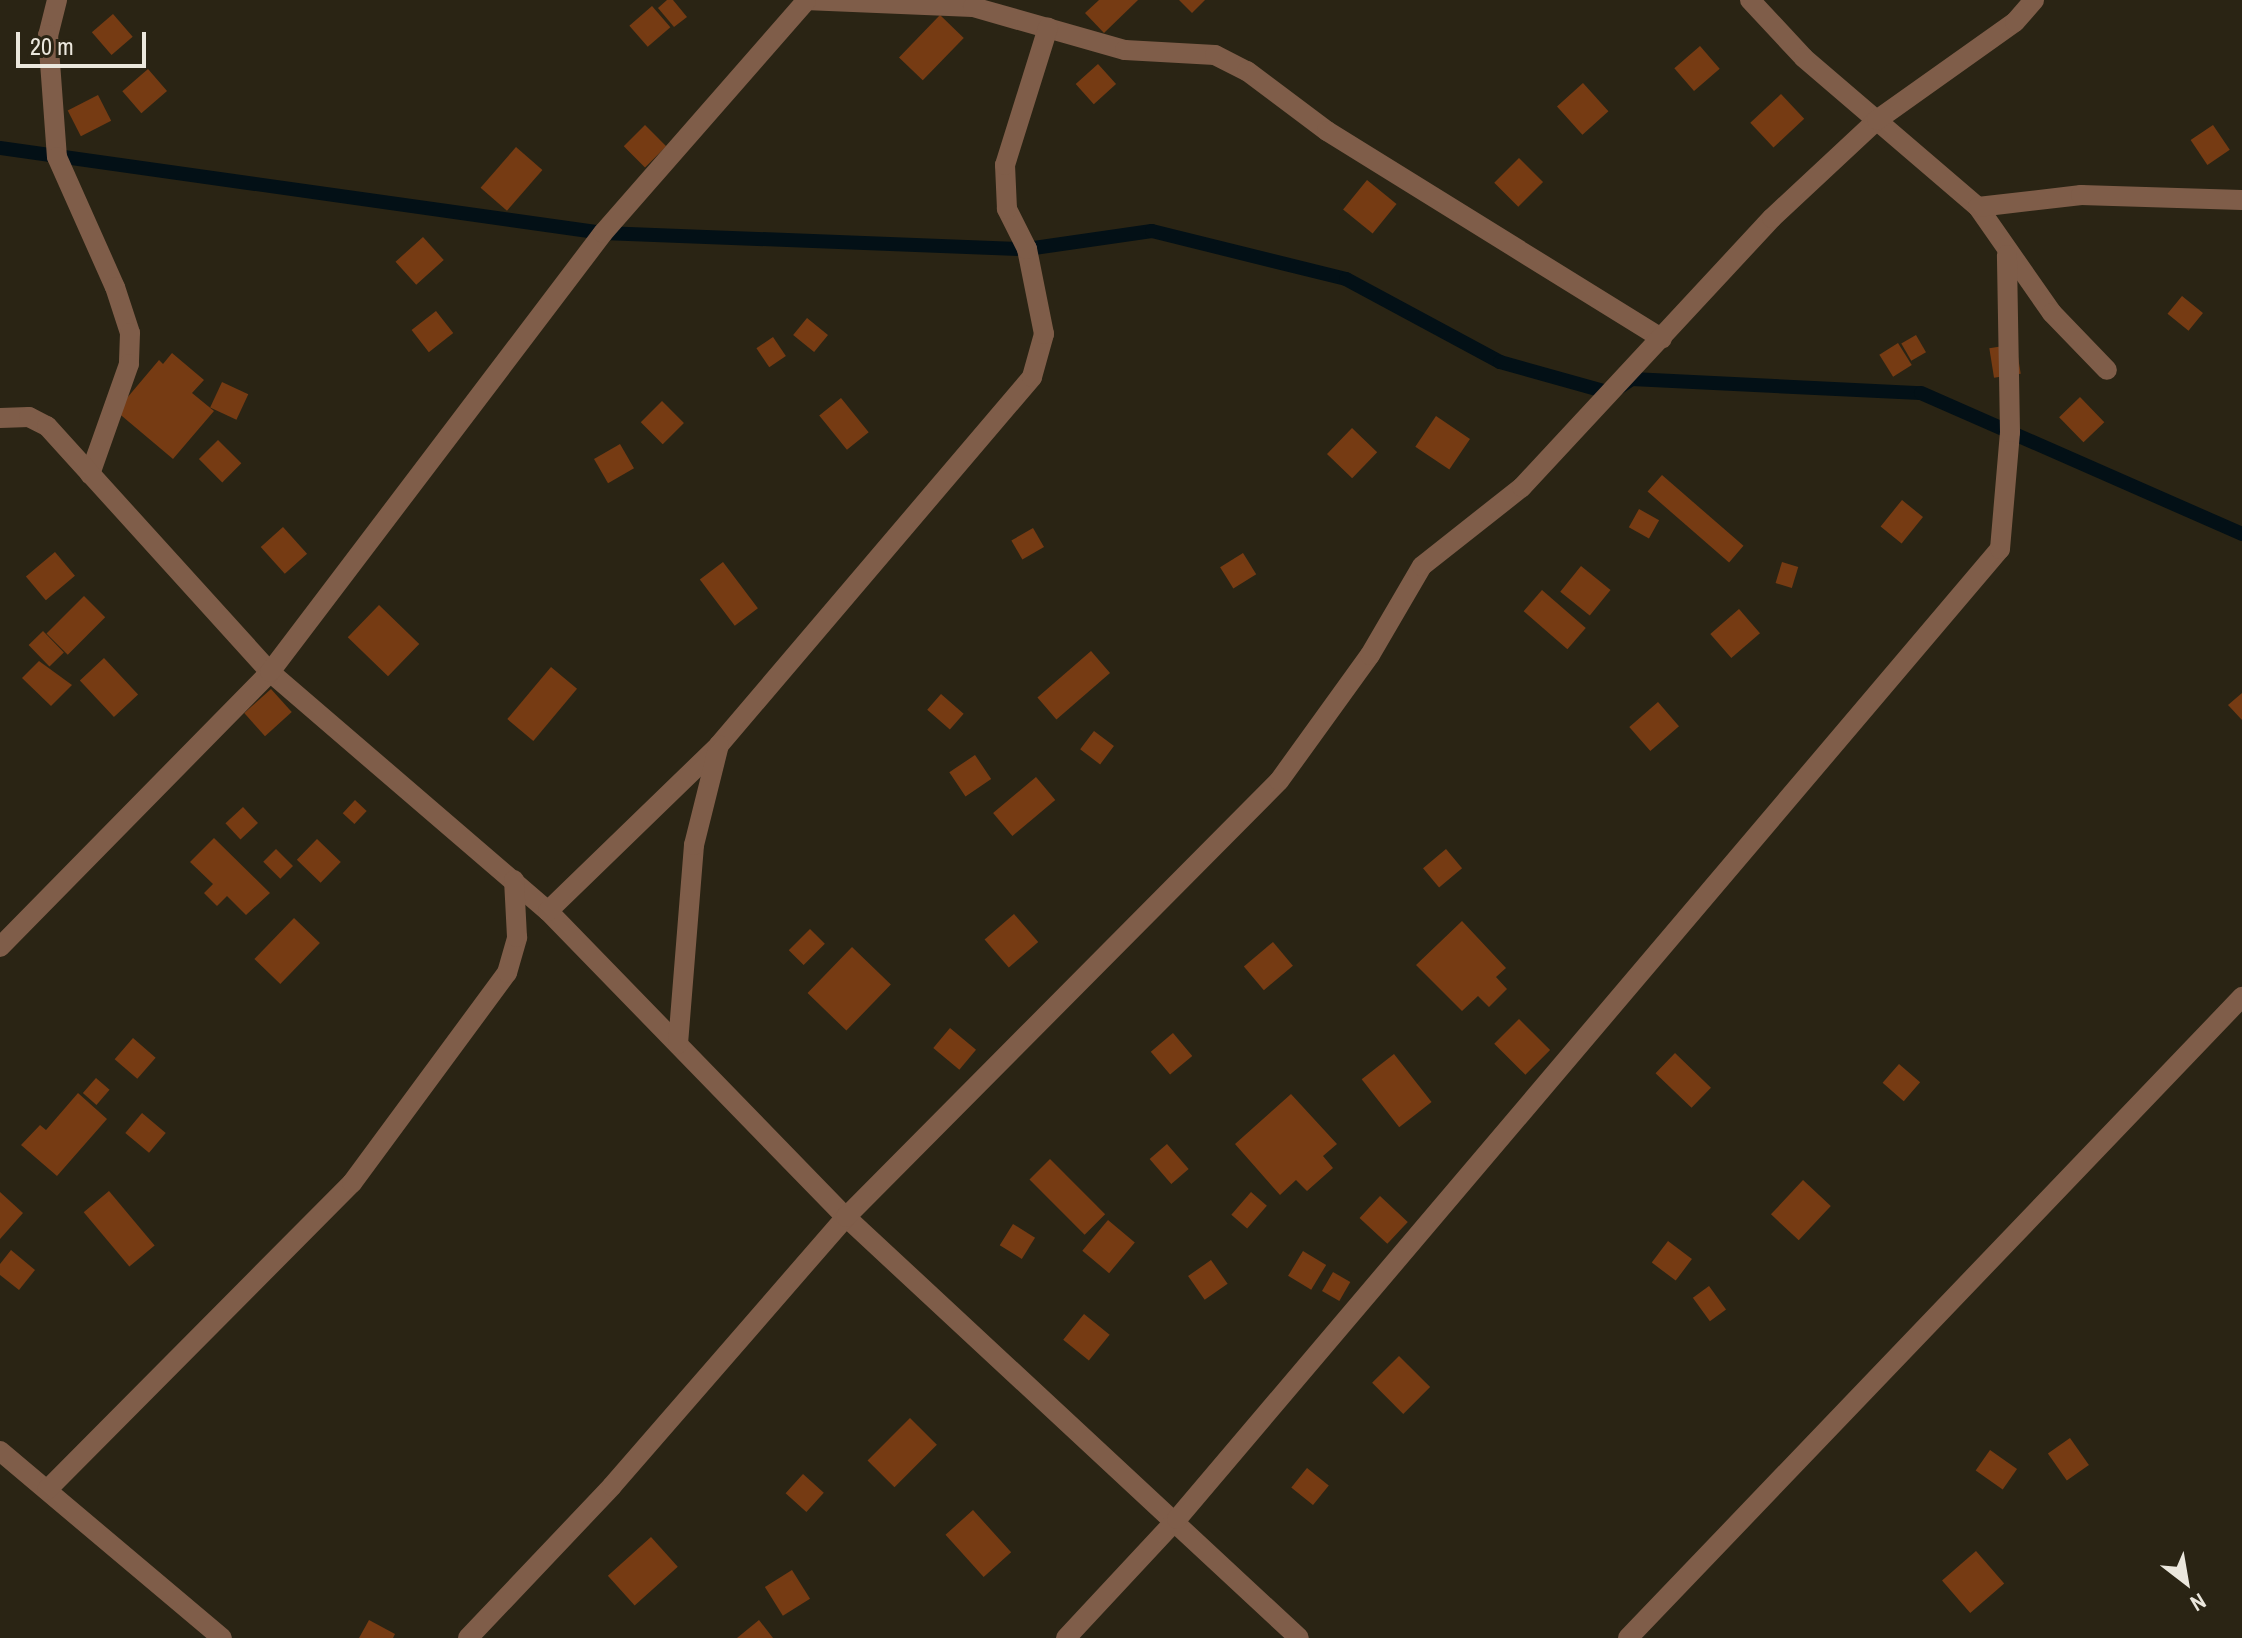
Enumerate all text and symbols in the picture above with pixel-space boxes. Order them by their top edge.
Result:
scale bar [20,16,150,66]
text: 20 m [30,30,74,62]
north arrow [2146,1542,2226,1622]
text: N [2185,1586,2212,1619]

